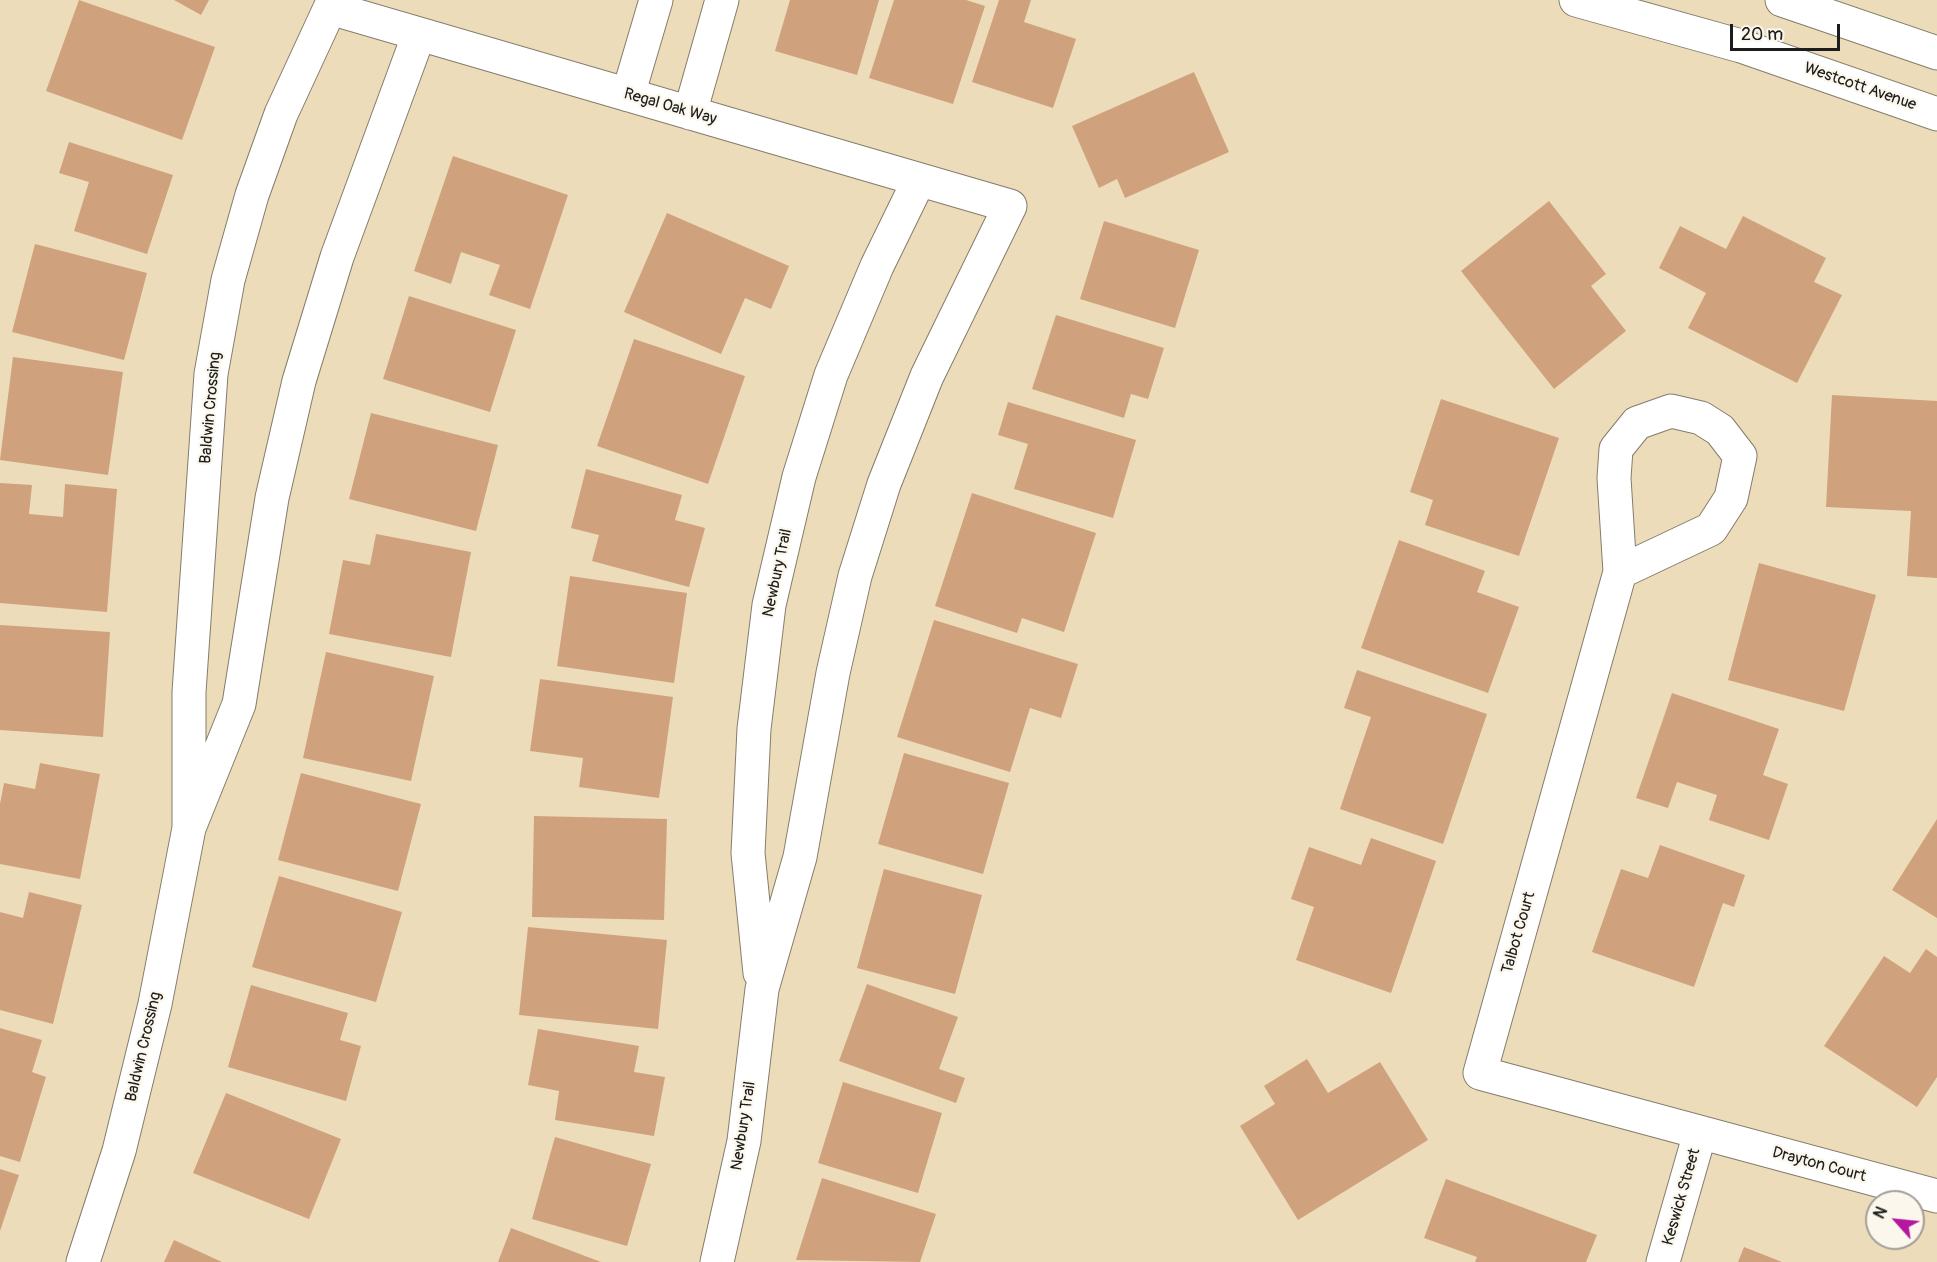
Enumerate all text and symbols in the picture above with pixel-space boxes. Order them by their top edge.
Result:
scale bar [1733,12,1842,50]
text: 20 m [1741,23,1783,46]
street label: Westcott Avenue [1801,59,1919,115]
street label: Regal Oak Way [621,85,719,129]
street label: Baldwin Crossing [197,351,225,465]
street label: Newbury Trail [759,527,797,619]
street label: Talbot Court [1498,890,1540,976]
street label: Baldwin Crossing [122,990,166,1104]
street label: Newbury Trail [728,1080,760,1172]
street label: Drayton Court [1770,1143,1868,1187]
street label: Keswick Street [1659,1146,1705,1248]
north arrow [1865,1190,1925,1250]
text: N [1869,1203,1892,1222]

